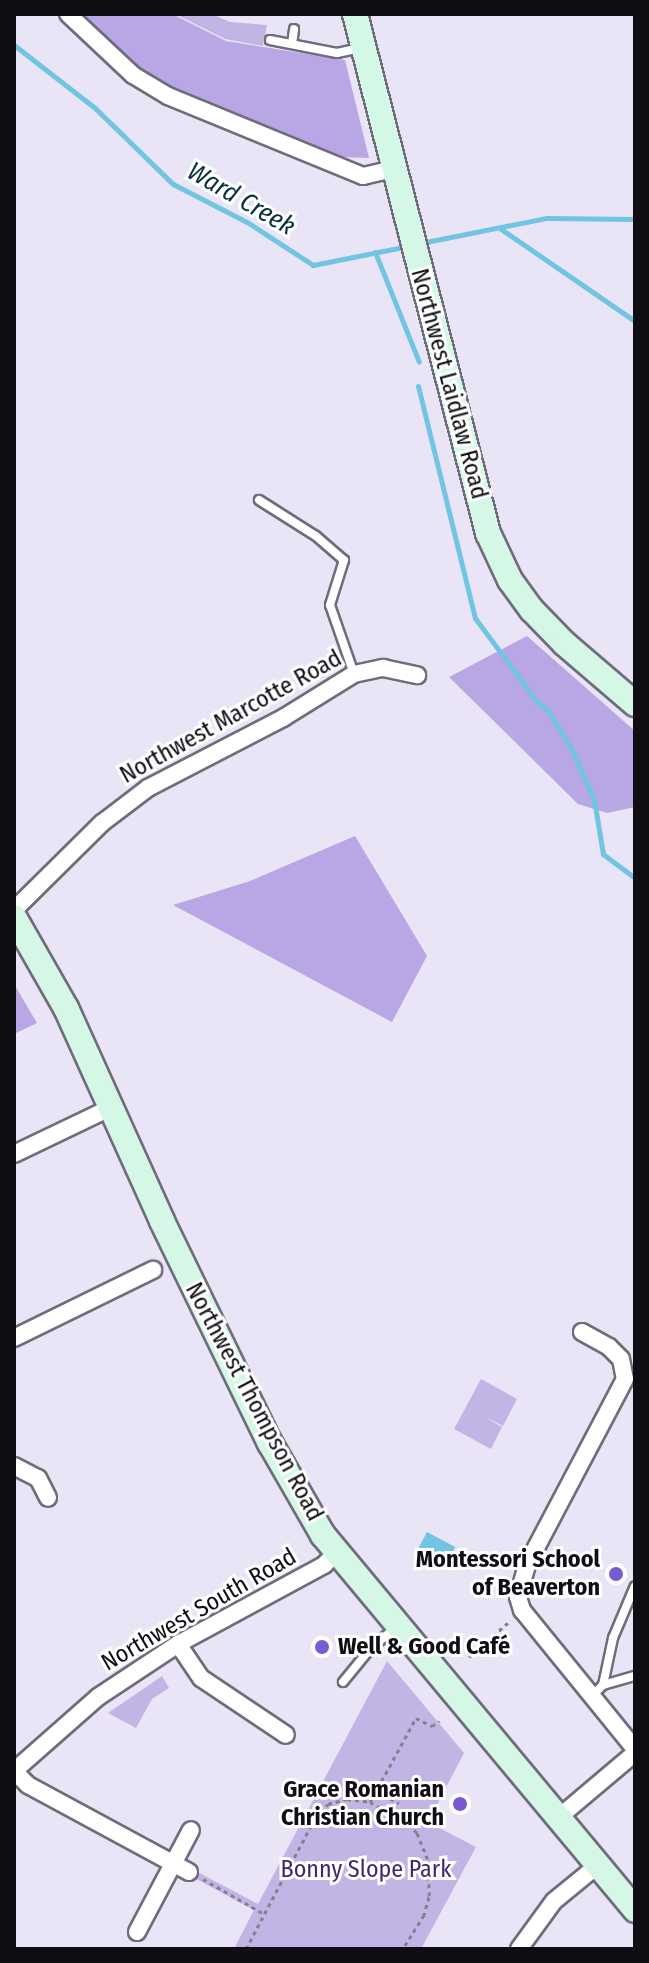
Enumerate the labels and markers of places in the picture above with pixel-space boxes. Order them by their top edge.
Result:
place label: Montessori School of Beaverton [416,1546,600,1602]
marker: Montessori School of Beaverton [607,1565,625,1583]
place label: Well & Good Café [338,1633,510,1661]
marker: Well & Good Café [313,1638,331,1656]
place label: Grace Romanian Christian Church [281,1776,444,1832]
marker: Grace Romanian Christian Church [451,1795,469,1813]

